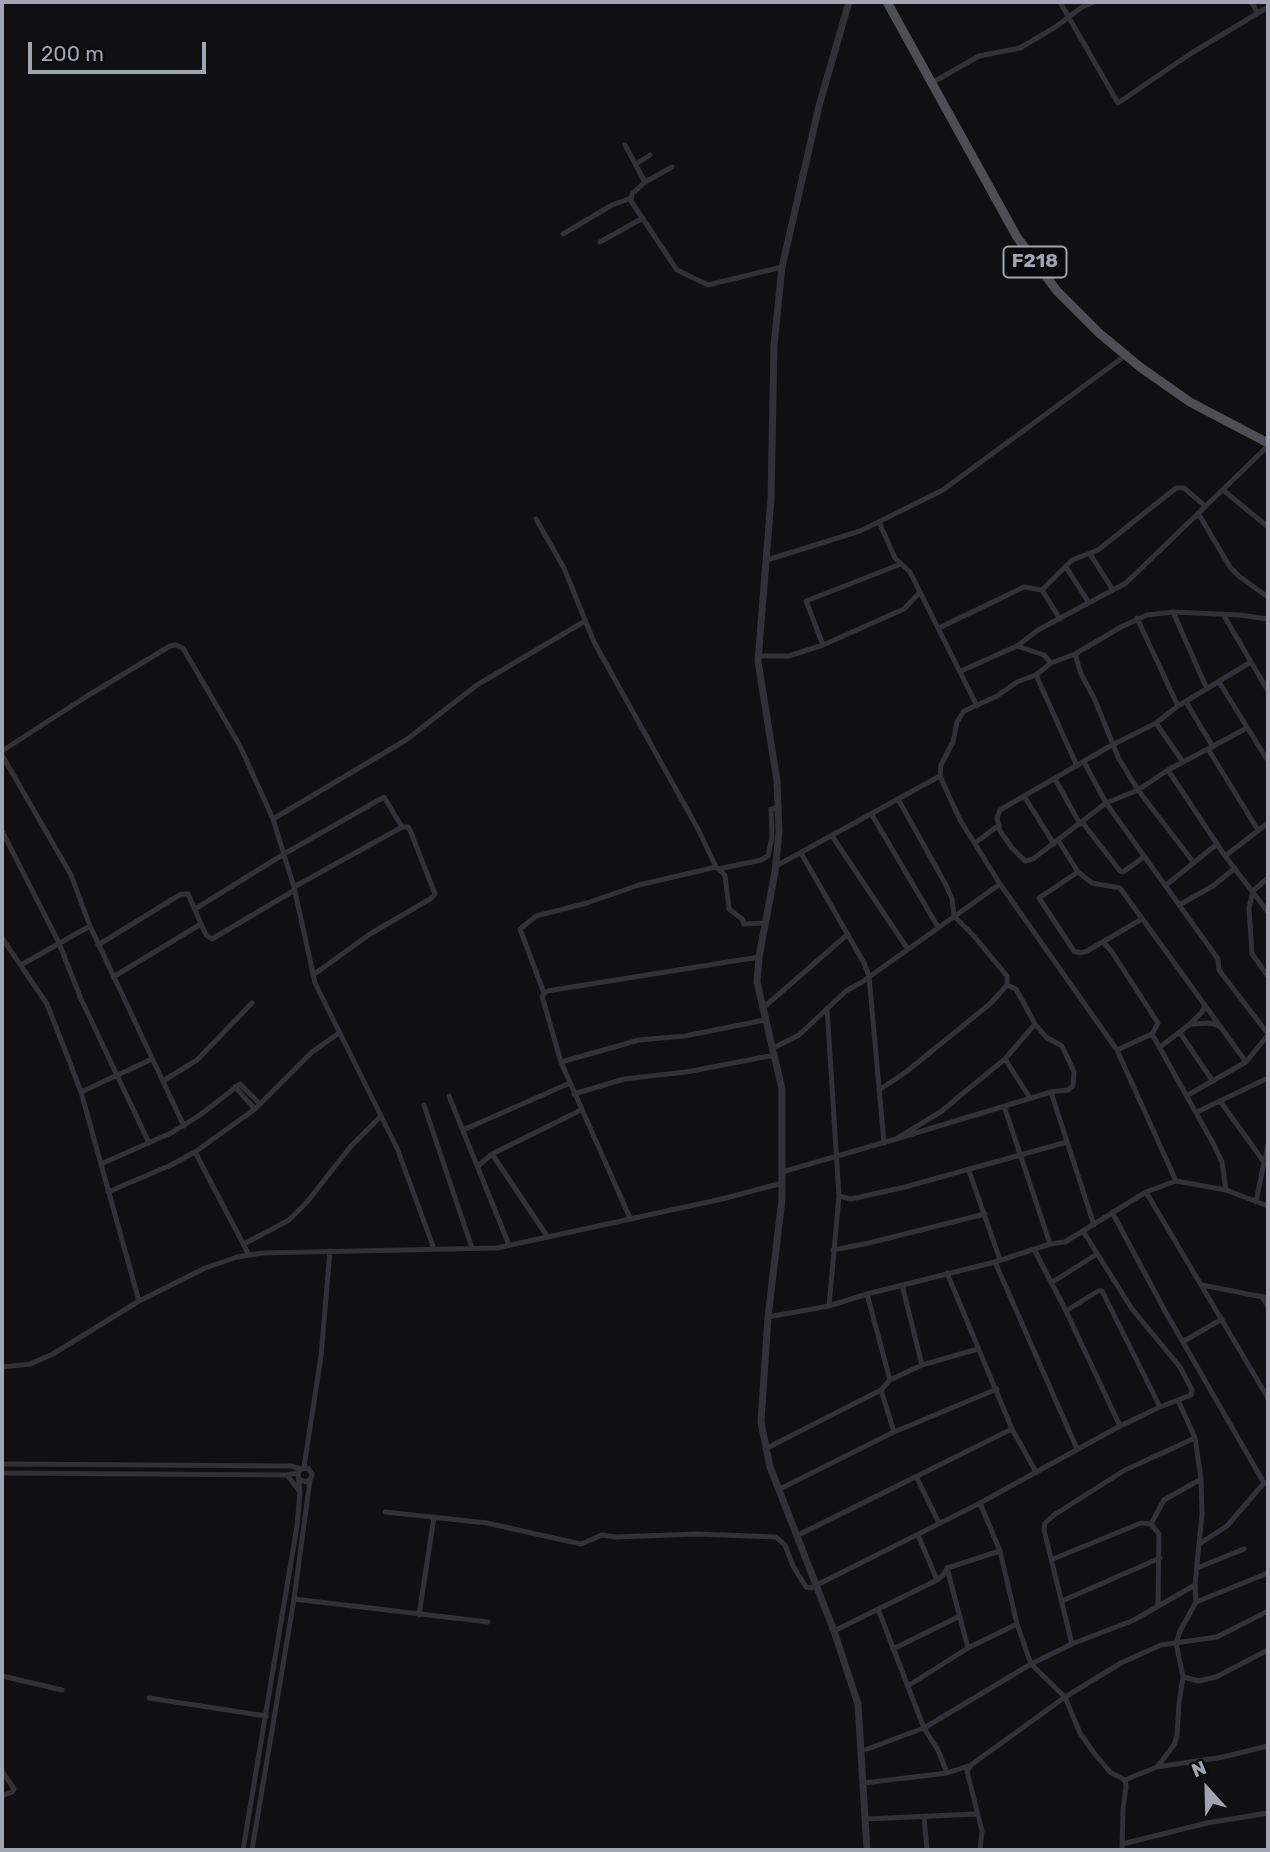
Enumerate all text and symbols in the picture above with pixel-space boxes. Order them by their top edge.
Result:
scale bar [32,28,210,72]
text: 200 m [41,41,104,66]
road number: F218 [1004,246,1066,278]
north arrow [1172,1754,1242,1824]
text: N [1188,1756,1210,1782]

